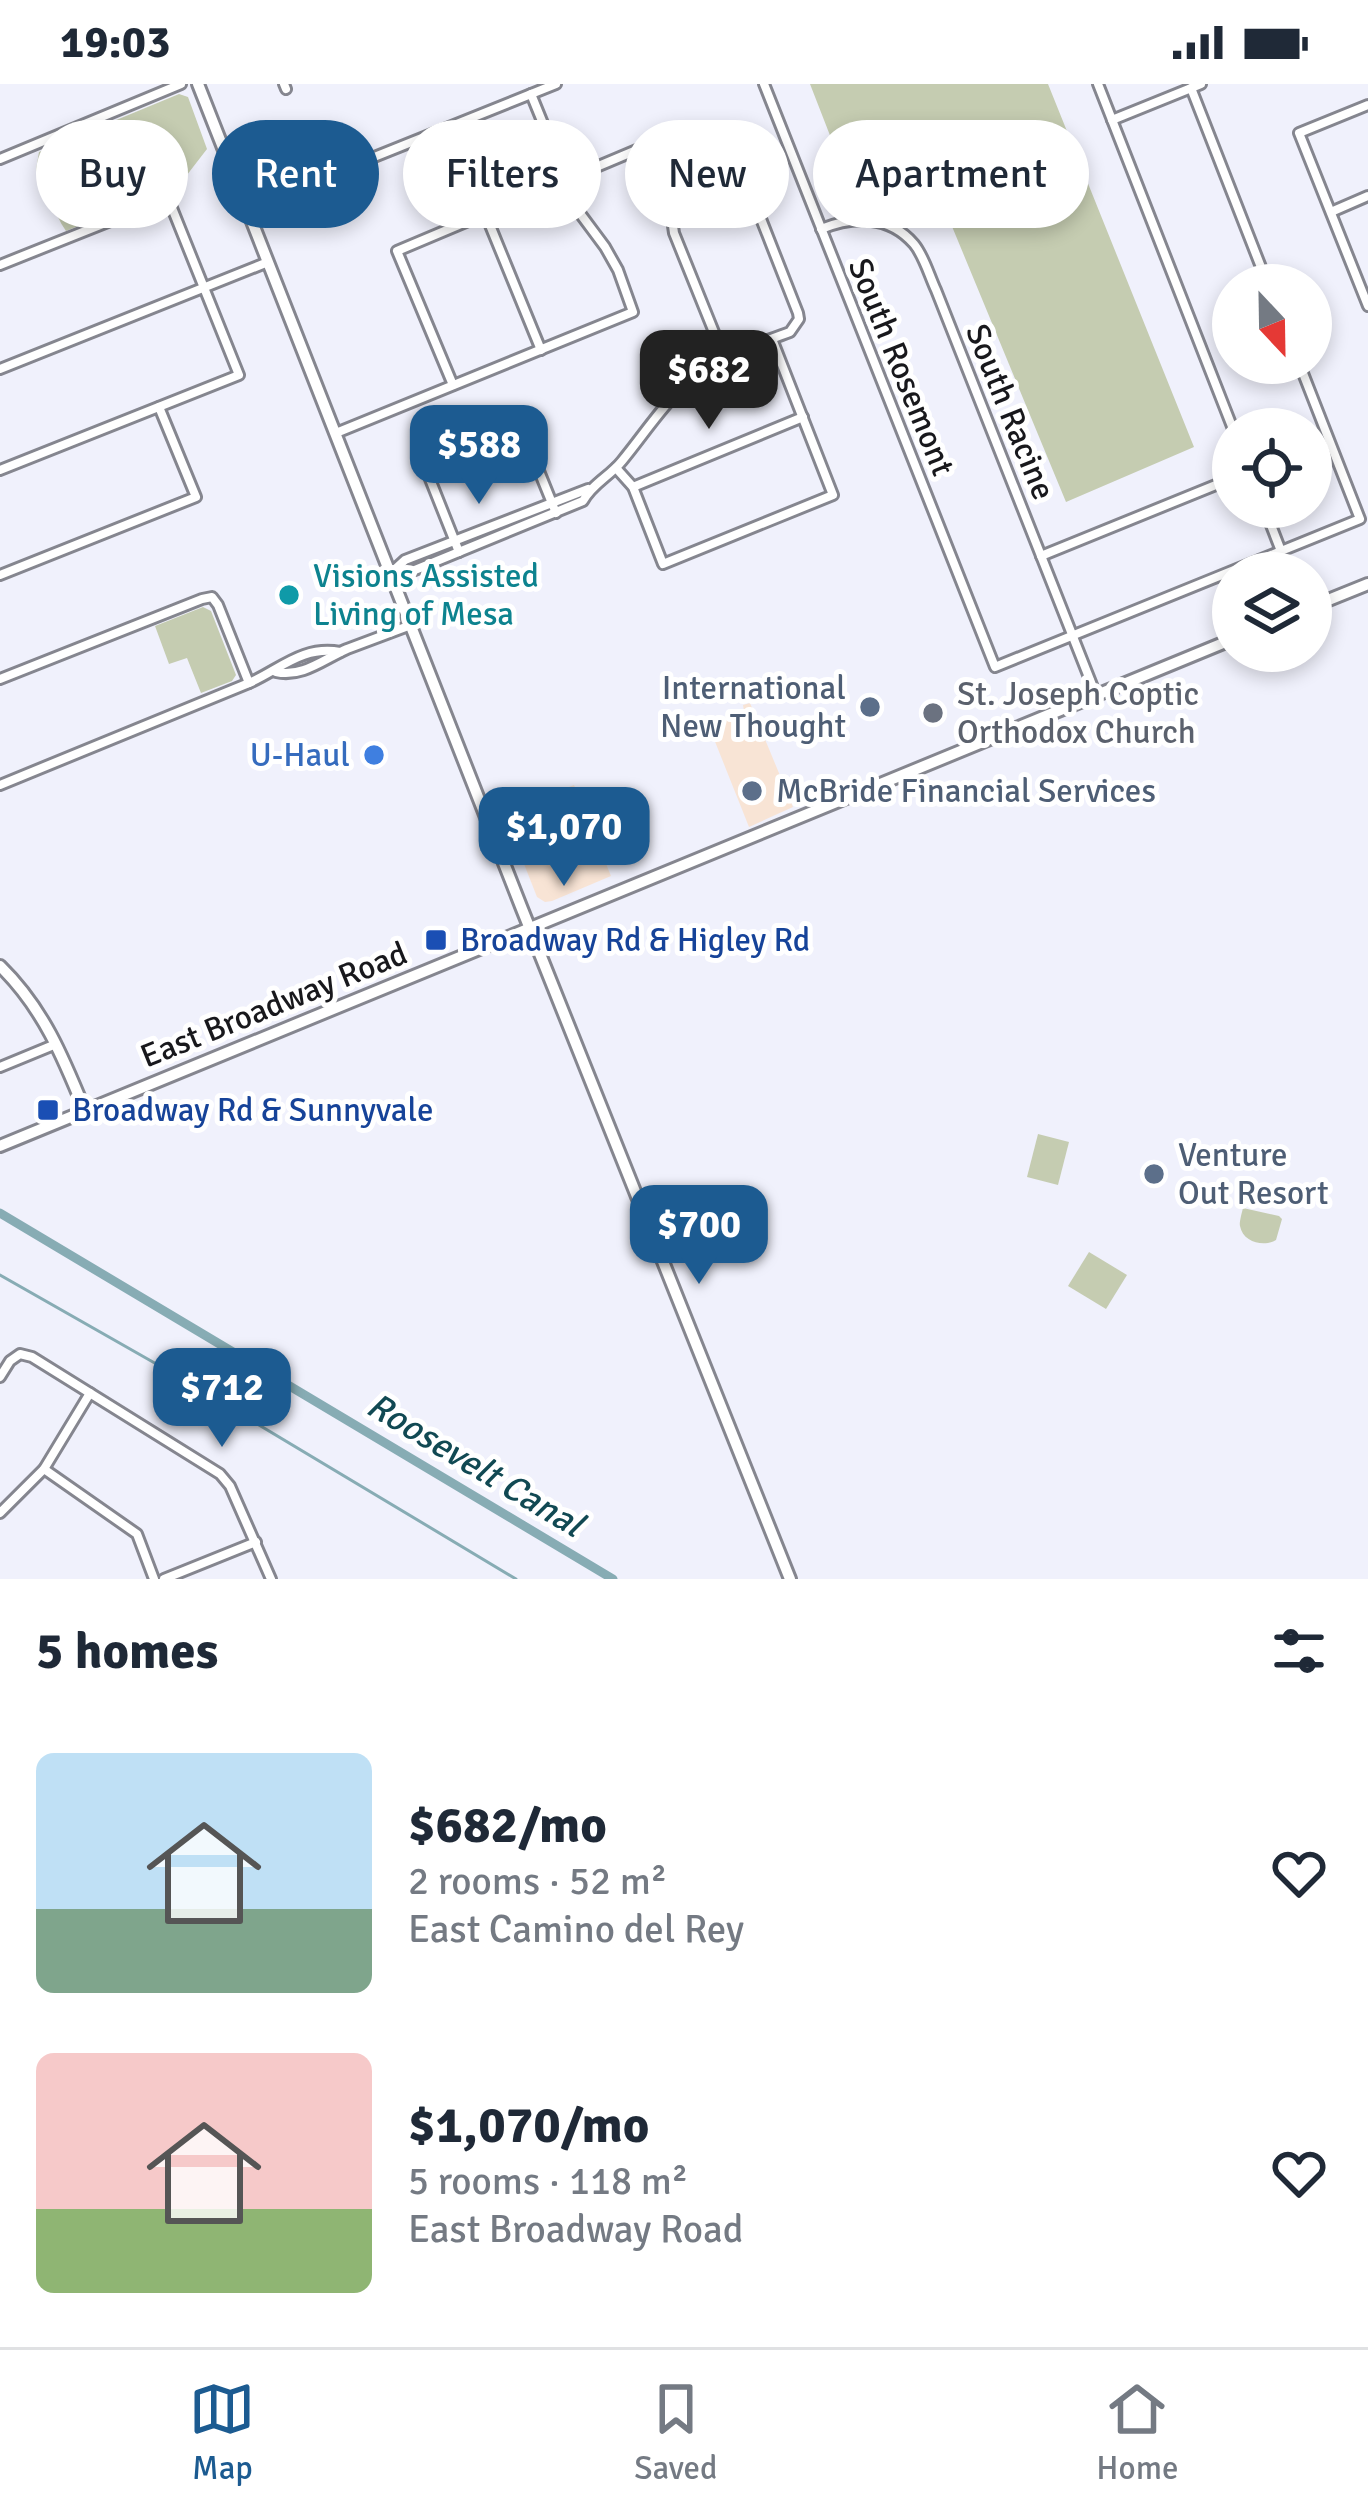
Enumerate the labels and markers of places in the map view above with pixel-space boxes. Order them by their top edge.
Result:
pin: $682 [638,330,780,432]
pin: $588 [408,405,550,507]
place label: Visions Assisted Living of Mesa [313,556,539,635]
marker: Visions Assisted Living of Mesa [276,582,302,608]
place label: International New Thought [660,668,846,747]
place label: St. Joseph Coptic Orthodox Church [957,674,1199,753]
marker: International New Thought [857,694,883,720]
marker: St. Joseph Coptic Orthodox Church [920,700,946,726]
place label: U-Haul [250,735,350,776]
marker: U-Haul [361,742,387,768]
place label: McBride Financial Services [776,771,1156,812]
marker: McBride Financial Services [739,778,765,804]
pin: $1,070 [466,787,662,889]
place label: Broadway Rd & Higley Rd [460,920,810,961]
marker: Broadway Rd & Higley Rd [423,927,449,953]
place label: Broadway Rd & Sunnyvale [72,1090,433,1131]
marker: Broadway Rd & Sunnyvale [35,1097,61,1123]
place label: Venture Out Resort [1178,1135,1328,1214]
marker: Venture Out Resort [1141,1161,1167,1187]
pin: $700 [628,1185,770,1287]
pin: $712 [151,1348,293,1450]

